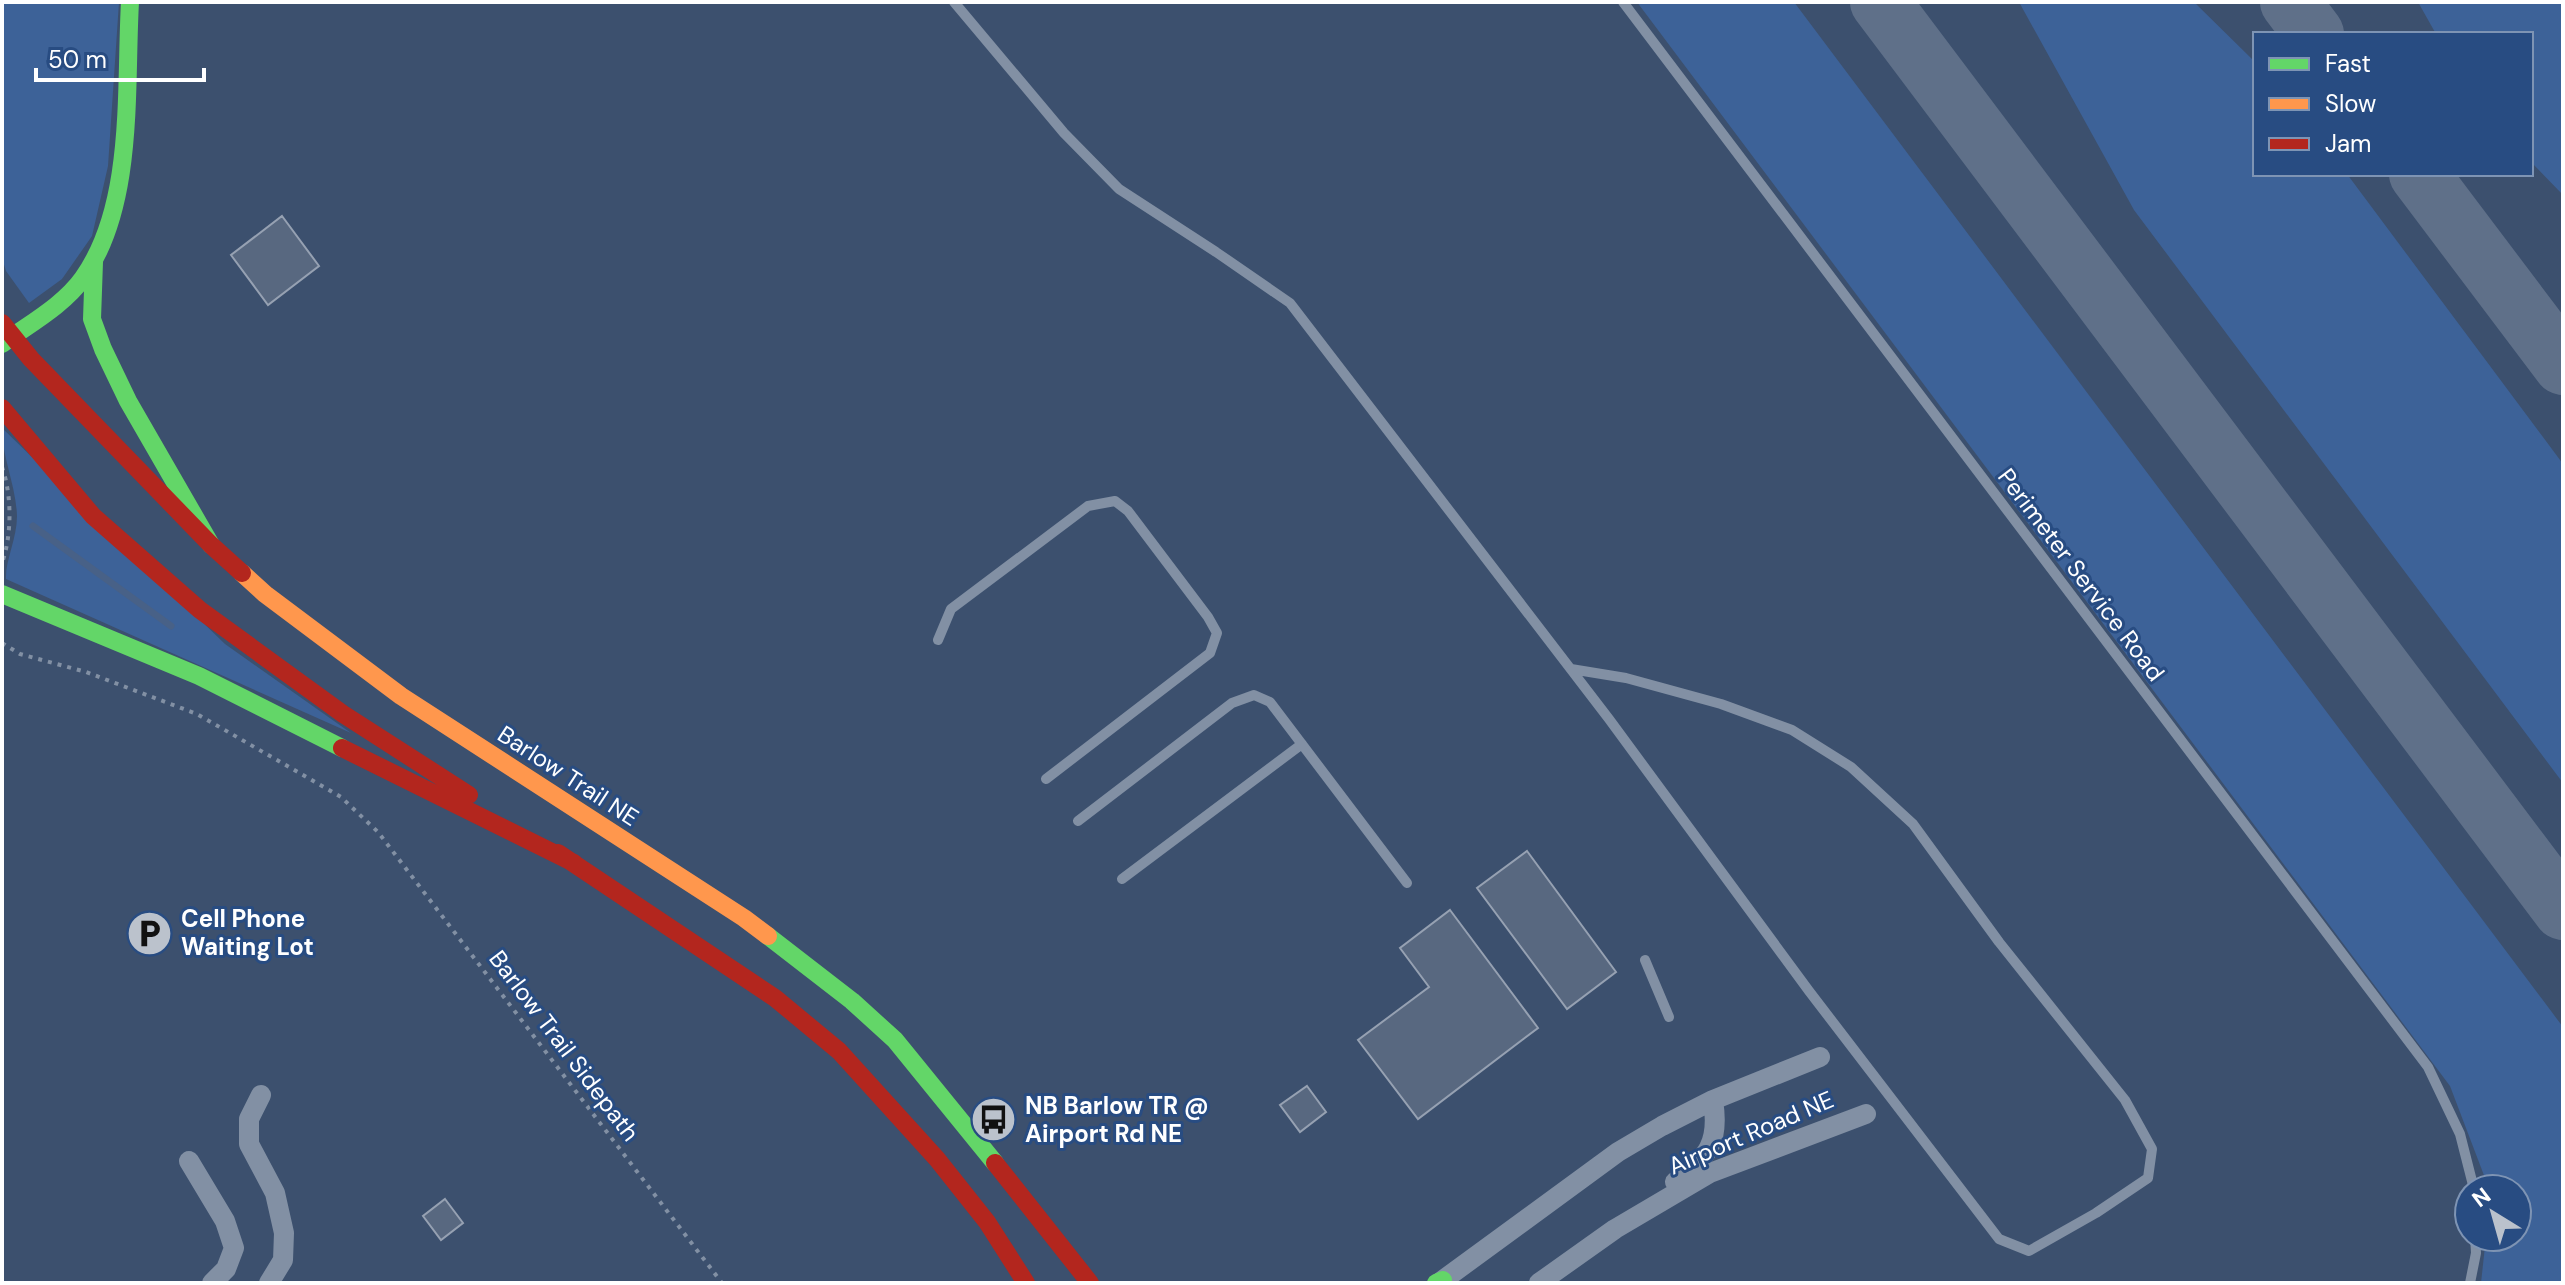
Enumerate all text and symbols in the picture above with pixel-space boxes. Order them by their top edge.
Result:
scale bar [36,32,204,82]
legend [2253,32,2533,176]
text: 50 m [48,44,107,75]
text: Fast [2325,48,2371,79]
text: Slow [2325,88,2376,119]
text: Jam [2325,128,2371,159]
street label: Perimeter Service Road [1991,462,2172,687]
street label: Barlow Trail NE [492,718,645,833]
place label: Cell Phone Waiting Lot [181,903,314,962]
parking icon: Cell Phone Waiting Lot [126,909,174,957]
street label: Barlow Trail Sidepath [482,944,646,1147]
street label: Airport Road NE [1663,1084,1838,1181]
place label: NB Barlow TR @ Airport Rd NE [1025,1090,1209,1149]
bus stop icon: NB Barlow TR @ Airport Rd NE [970,1096,1018,1144]
north arrow [2453,1173,2533,1253]
text: N [2466,1181,2496,1214]

